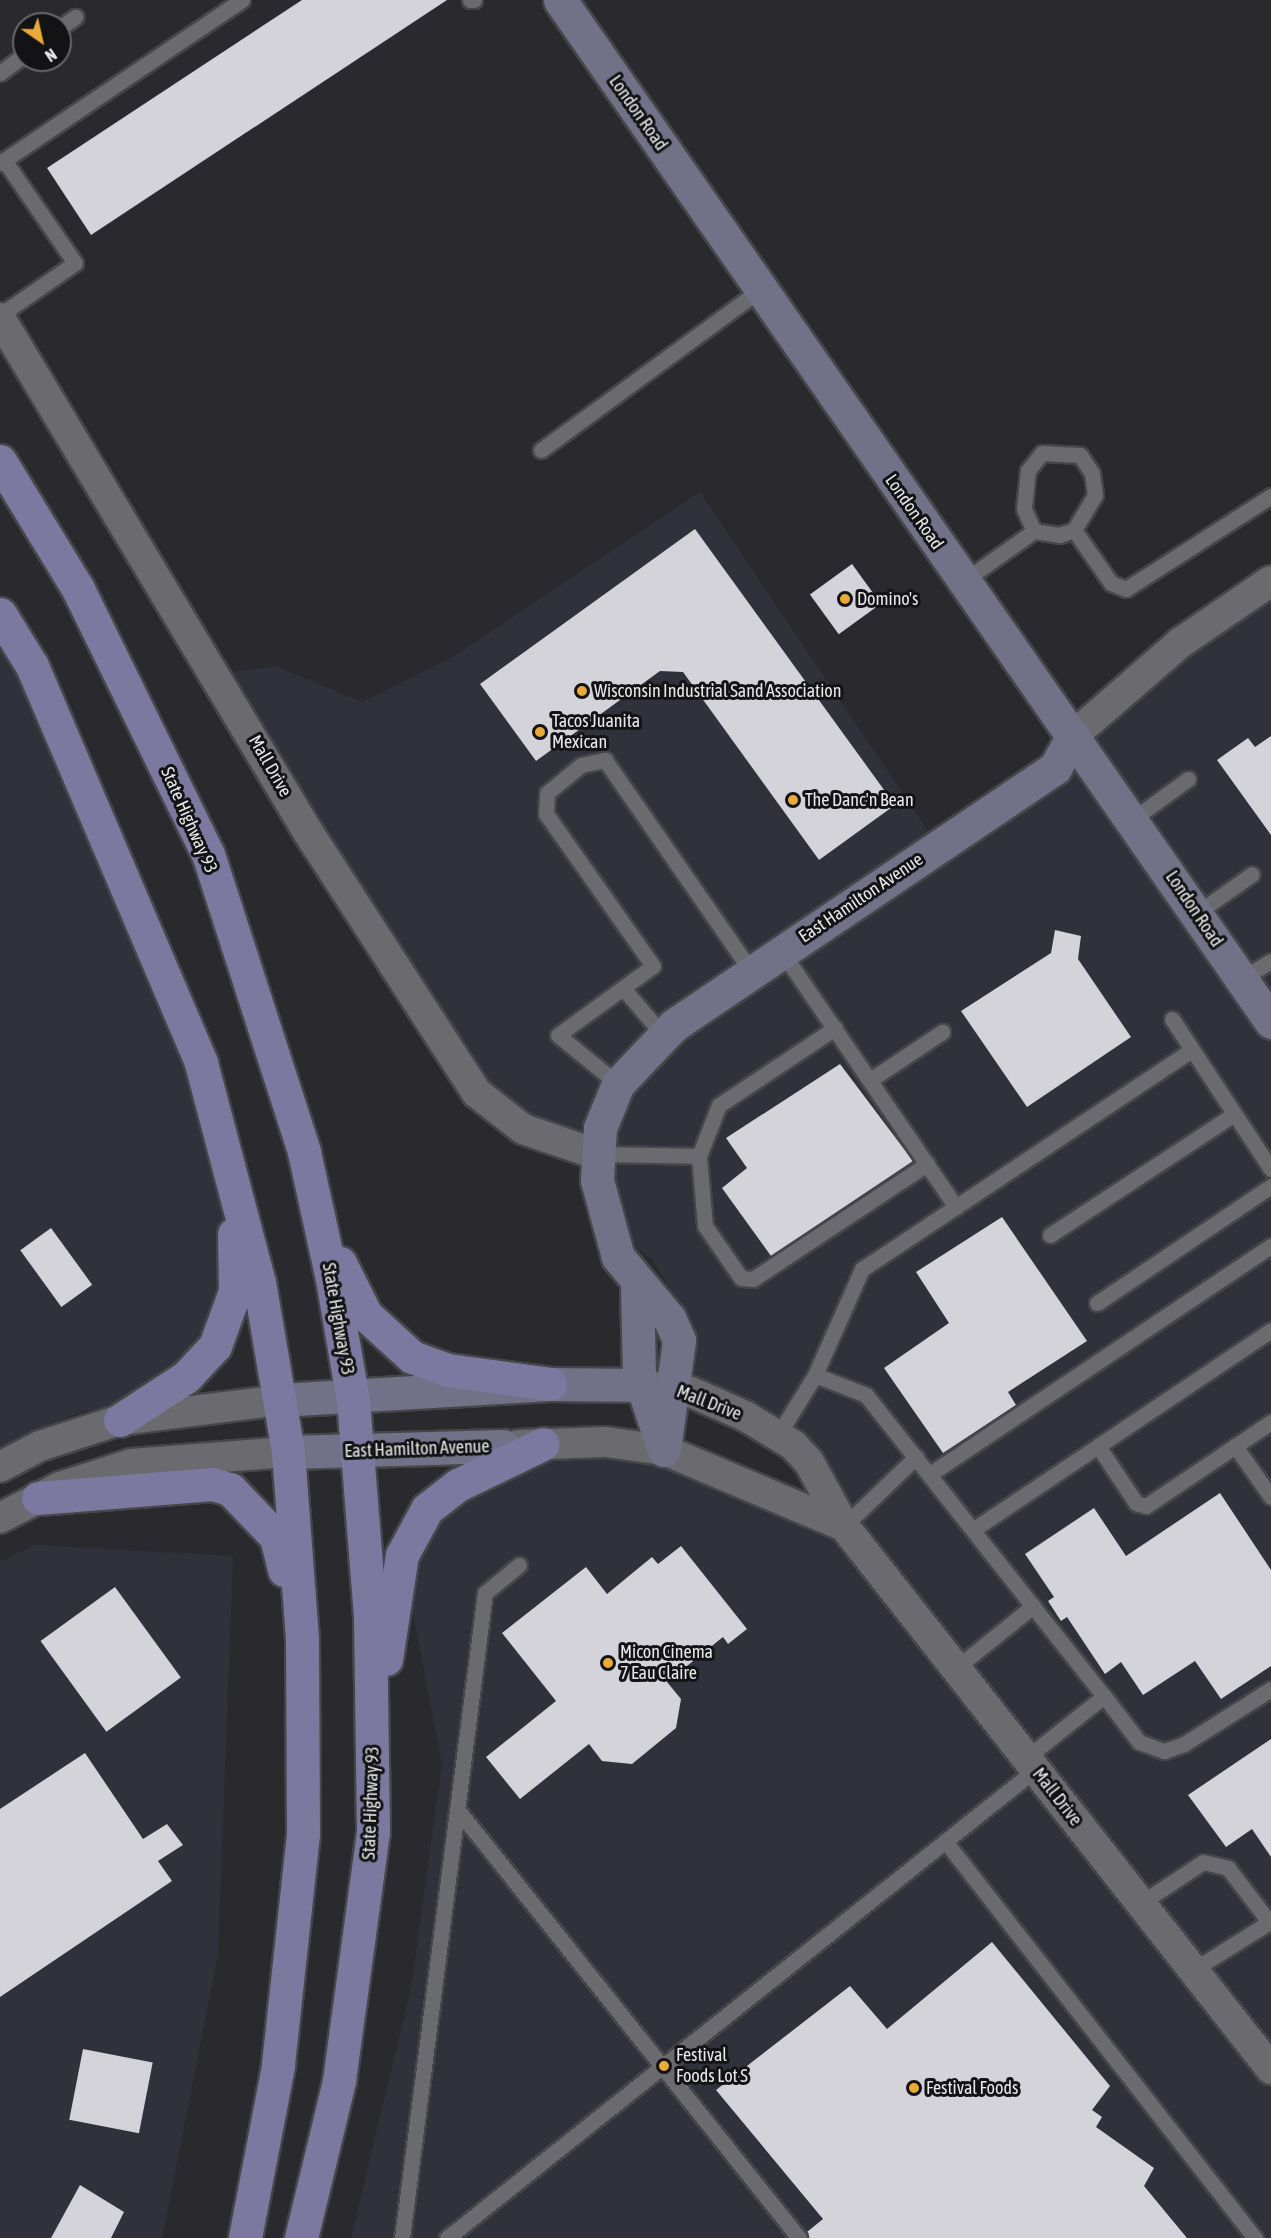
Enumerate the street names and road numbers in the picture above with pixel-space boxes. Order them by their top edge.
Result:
street label: London Road [604,71,672,155]
street label: London Road [880,470,948,554]
street label: Mall Drive [244,731,296,801]
street label: State Highway 93 [156,764,222,876]
street label: East Hamilton Avenue [795,848,927,948]
street label: London Road [1161,867,1227,951]
street label: State Highway 93 [318,1261,358,1377]
street label: Mall Drive [674,1381,744,1425]
street label: East Hamilton Avenue [344,1436,490,1462]
street label: State Highway 93 [358,1746,384,1860]
street label: Mall Drive [1028,1764,1086,1830]

